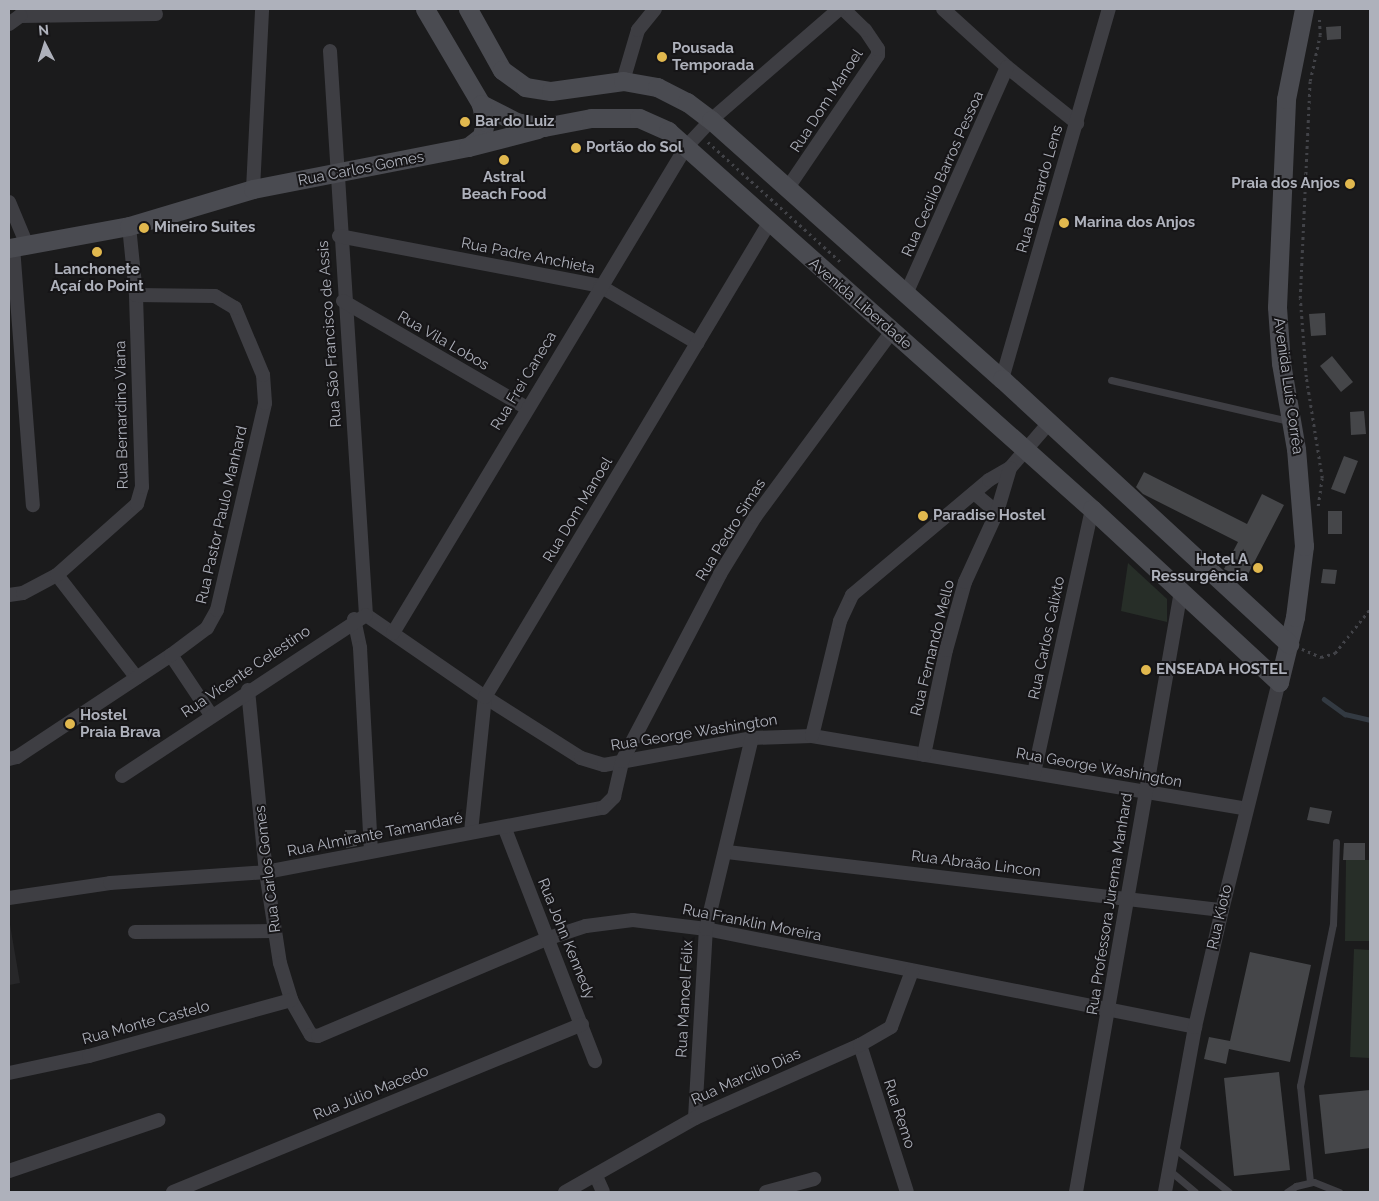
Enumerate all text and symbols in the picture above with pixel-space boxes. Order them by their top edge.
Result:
north arrow [20,20,70,70]
text: N [38,22,50,38]
place label: Pousada Temporada [672,39,754,74]
street label: Rua Dom Manoel [787,46,867,156]
marker: Pousada Temporada [656,51,668,63]
street label: Rua Cecilio Barros Pessoa [898,88,988,260]
place label: Bar do Luiz [475,113,555,131]
marker: Bar do Luiz [459,116,471,128]
street label: Rua Bernardo Lens [1013,123,1067,255]
place label: Portão do Sol [586,139,683,157]
marker: Portão do Sol [570,142,582,154]
street label: Rua Carlos Gomes [297,148,425,190]
marker: Astral Beach Food [498,154,510,166]
place label: Astral Beach Food [462,168,546,203]
place label: Praia dos Anjos [1231,175,1340,193]
marker: Praia dos Anjos [1344,178,1356,190]
place label: Marina dos Anjos [1074,214,1196,232]
marker: Marina dos Anjos [1058,217,1070,229]
place label: Mineiro Suites [154,219,255,237]
marker: Mineiro Suites [138,222,150,234]
street label: Rua Padre Anchieta [460,234,596,278]
street label: Rua São Francisco de Assis [314,240,346,428]
marker: Lanchonete Açaí do Point [91,246,103,258]
street label: Avenida Liberdade [805,254,915,354]
place label: Lanchonete Açaí do Point [50,260,144,295]
street label: Rua Vila Lobos [394,307,492,375]
street label: Avenida Luís Corrêa [1269,316,1307,456]
street label: Rua Frei Caneca [487,328,561,434]
street label: Rua Bernardino Viana [112,340,132,490]
street label: Rua Pastor Paulo Manhard [193,424,251,606]
street label: Rua Dom Manoel [539,454,617,566]
street label: Rua Pedro Simas [692,476,770,584]
place label: Paradise Hostel [933,507,1046,525]
marker: Paradise Hostel [917,510,929,522]
place label: Hotel A Ressurgência [1151,550,1248,585]
marker: Hotel A Ressurgência [1252,562,1264,574]
street label: Rua Carlos Calixto [1025,575,1069,701]
street label: Rua Fernando Mello [907,578,959,718]
street label: Rua Vicente Celestino [178,622,314,722]
place label: ENSEADA HOSTEL [1156,661,1287,679]
marker: ENSEADA HOSTEL [1140,664,1152,676]
place label: Hostel Praia Brava [80,706,161,741]
street label: Rua George Washington [609,711,779,755]
marker: Hostel Praia Brava [64,718,76,730]
street label: Rua George Washington [1014,744,1184,792]
street label: Rua Professora Jurema Manhard [1084,792,1136,1016]
street label: Rua Carlos Gomes [251,804,285,934]
street label: Rua Almirante Tamandaré [285,809,465,861]
street label: Rua Abraão Lincon [910,847,1042,881]
street label: Rua John Kennedy [533,876,599,1002]
street label: Rua Kioto [1204,883,1236,951]
street label: Rua Franklin Moreira [681,901,823,945]
street label: Rua Manoel Félix [673,939,697,1059]
street label: Rua Monte Castelo [80,997,212,1049]
street label: Rua Marcílio Dias [688,1045,804,1109]
street label: Rua Júlio Macedo [311,1062,431,1124]
street label: Rua Remo [879,1077,919,1151]

